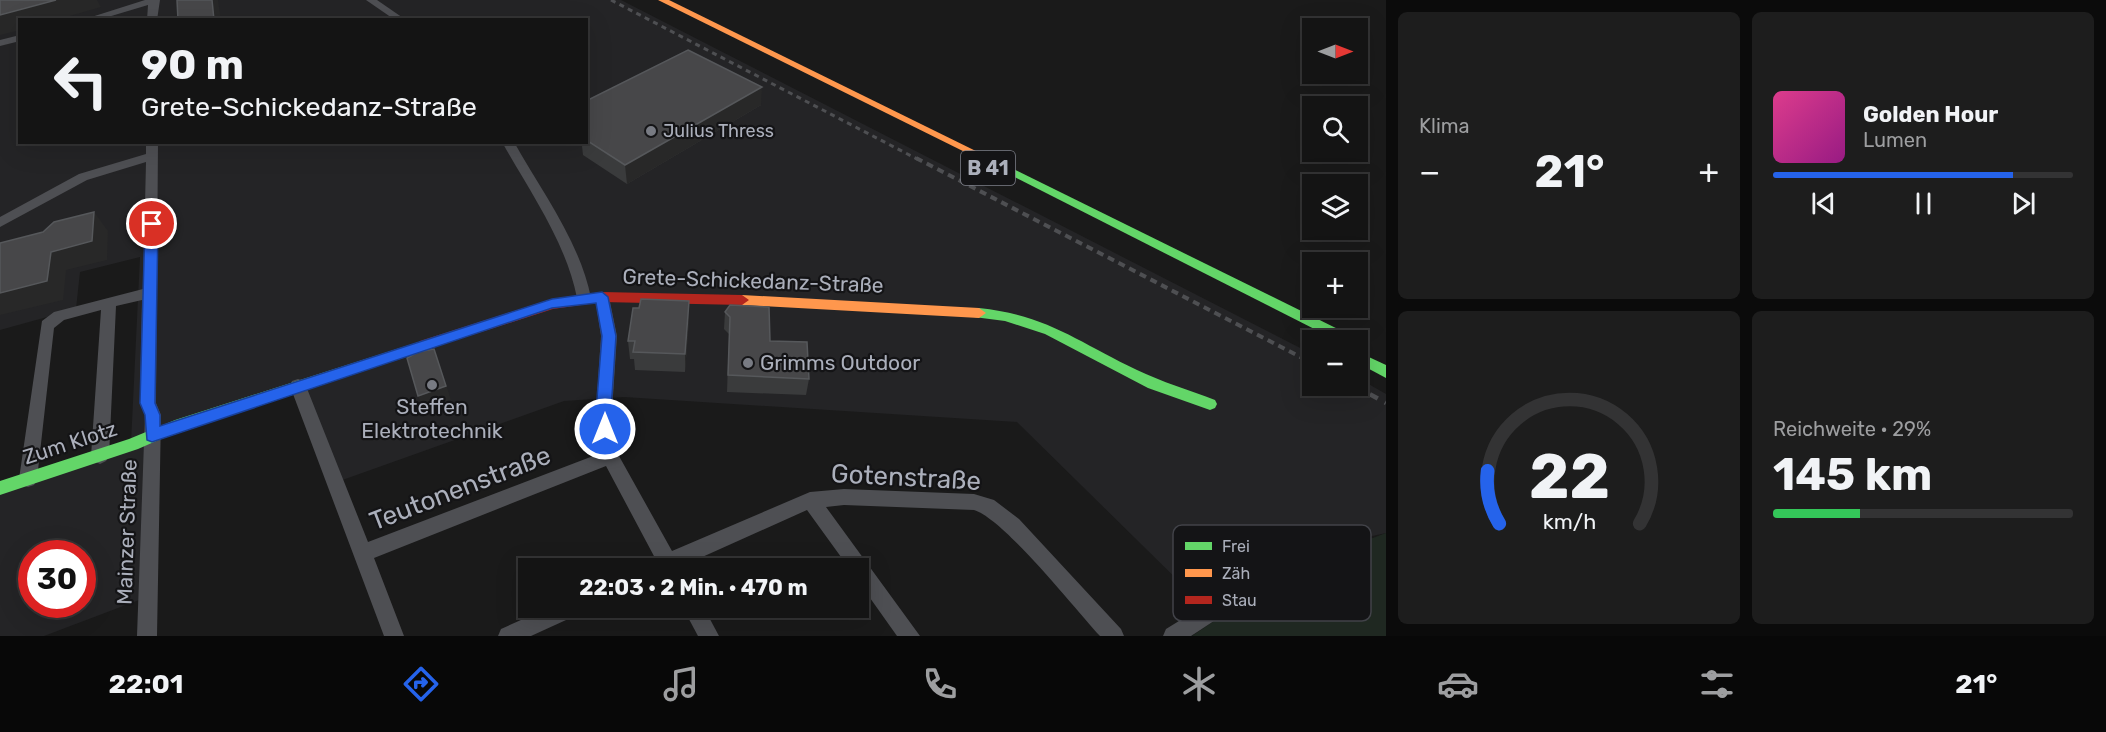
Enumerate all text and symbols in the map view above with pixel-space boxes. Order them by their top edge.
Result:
north arrow [1302,18,1368,84]
map controls [1302,18,1368,396]
text: 90 m [141,40,244,90]
icon: left [42,42,120,120]
text: Grete-Schickedanz-Straße [141,91,477,123]
button: search [1302,96,1368,162]
text: Golden Hour [1863,101,1998,128]
text: Klima [1419,114,1470,138]
place label: Julius Thress [663,120,774,142]
marker: Julius Thress [644,124,658,138]
text: Lumen [1863,128,1927,152]
text: 21° [1534,145,1605,198]
road number: B 41 [961,151,1015,185]
text: − [1419,152,1440,191]
text: + [1698,152,1719,191]
button: layers [1302,174,1368,240]
icon: previous [1807,187,1840,220]
icon: pause [1907,187,1940,220]
icon: next [2007,187,2040,220]
pin [126,198,177,249]
icon: arrive [135,207,168,240]
button: + [1302,252,1368,318]
street label: Grete-Schickedanz-Straße [622,263,884,298]
button: − [1302,330,1368,396]
place label: Grimms Outdoor [760,350,920,375]
marker: Grimms Outdoor [741,356,755,370]
marker: Steffen Elektrotechnik [425,378,439,392]
place label: Steffen Elektrotechnik [361,394,503,443]
position arrow [573,397,637,461]
street label: Zum Klotz [20,416,120,469]
text: Reichweite · 29% [1773,417,1931,441]
street label: Teutonenstraße [365,440,555,537]
text: 22 [1528,440,1610,514]
text: 145 km [1773,448,1932,501]
street label: Gotenstraße [830,458,982,497]
street label: Mainzer Straße [111,459,142,605]
text: km/h [1542,510,1596,535]
legend [1173,525,1371,621]
text: Frei [1222,537,1250,556]
speed limit sign: 30 [18,540,96,618]
text: Zäh [1222,564,1250,583]
text: 22:03 · 2 Min. · 470 m [579,574,808,601]
text: Stau [1222,591,1257,610]
icon: directions [400,663,442,705]
icon: music [660,663,702,705]
icon: phone [919,663,961,705]
icon: climate [1178,663,1220,705]
icon: car [1437,663,1479,705]
icon: filters [1696,663,1738,705]
text: 22:01 [109,668,183,700]
text: 21° [1955,668,1997,700]

